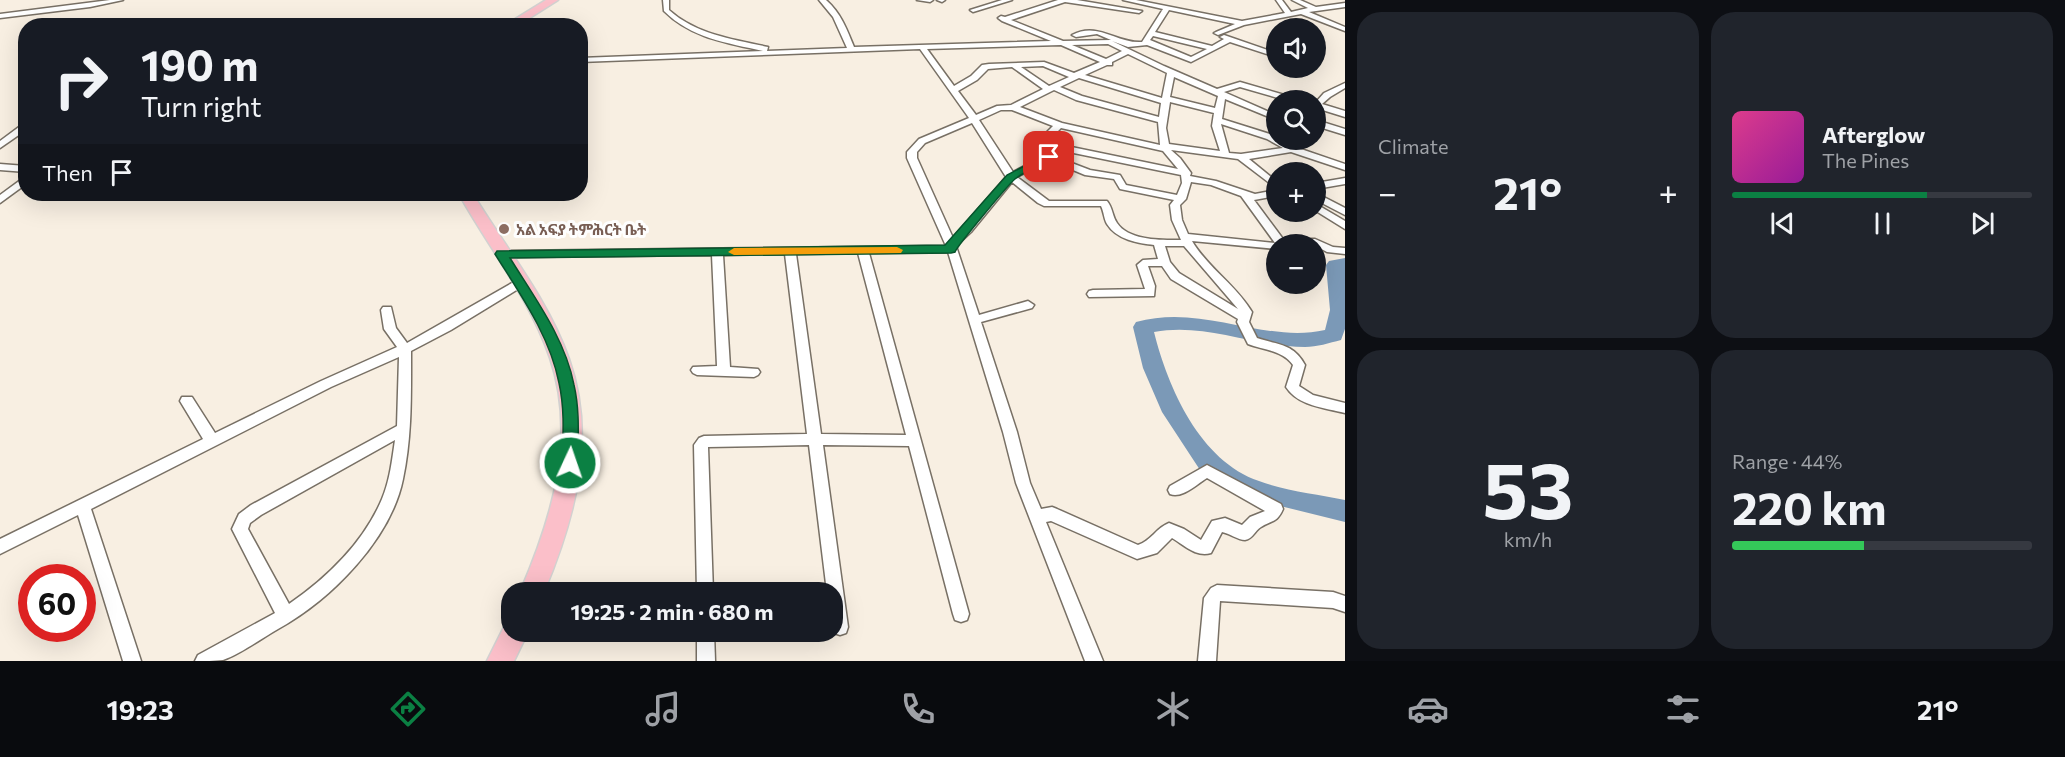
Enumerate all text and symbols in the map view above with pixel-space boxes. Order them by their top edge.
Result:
map controls [1266,18,1326,294]
button: sound [1266,18,1326,78]
text: 190 m [141,38,259,90]
icon: right [42,42,120,120]
text: Turn right [141,90,261,123]
button: search [1266,90,1326,150]
text: Afterglow [1822,121,1925,148]
pin [1023,131,1074,182]
text: Climate [1378,134,1448,158]
icon: arrive [1032,140,1065,173]
text: The Pines [1822,148,1909,172]
icon: arrive [105,156,138,189]
text: Then [42,159,93,186]
button: + [1266,162,1326,222]
text: 21° [1493,164,1562,219]
text: − [1378,171,1397,212]
text: + [1659,171,1678,212]
icon: previous [1766,207,1799,240]
icon: pause [1866,207,1899,240]
icon: next [1966,207,1999,240]
place label: አል አፍያ ትምሕርት ቤት [516,220,647,238]
marker: አል አፍያ ትምሕርት ቤት [497,222,511,236]
button: − [1266,234,1326,294]
position arrow [538,431,602,495]
text: 53 [1483,440,1573,535]
text: Range · 44% [1732,449,1842,473]
text: 220 km [1732,479,1887,534]
text: km/h [1504,527,1552,551]
speed limit sign: 60 [18,564,96,642]
text: 19:25 · 2 min · 680 m [570,598,774,625]
icon: directions [387,688,429,730]
icon: music [642,688,684,730]
icon: phone [897,688,939,730]
icon: climate [1152,688,1194,730]
icon: car [1407,688,1449,730]
icon: filters [1662,688,1704,730]
text: 19:23 [107,693,174,726]
text: 21° [1917,693,1958,726]

